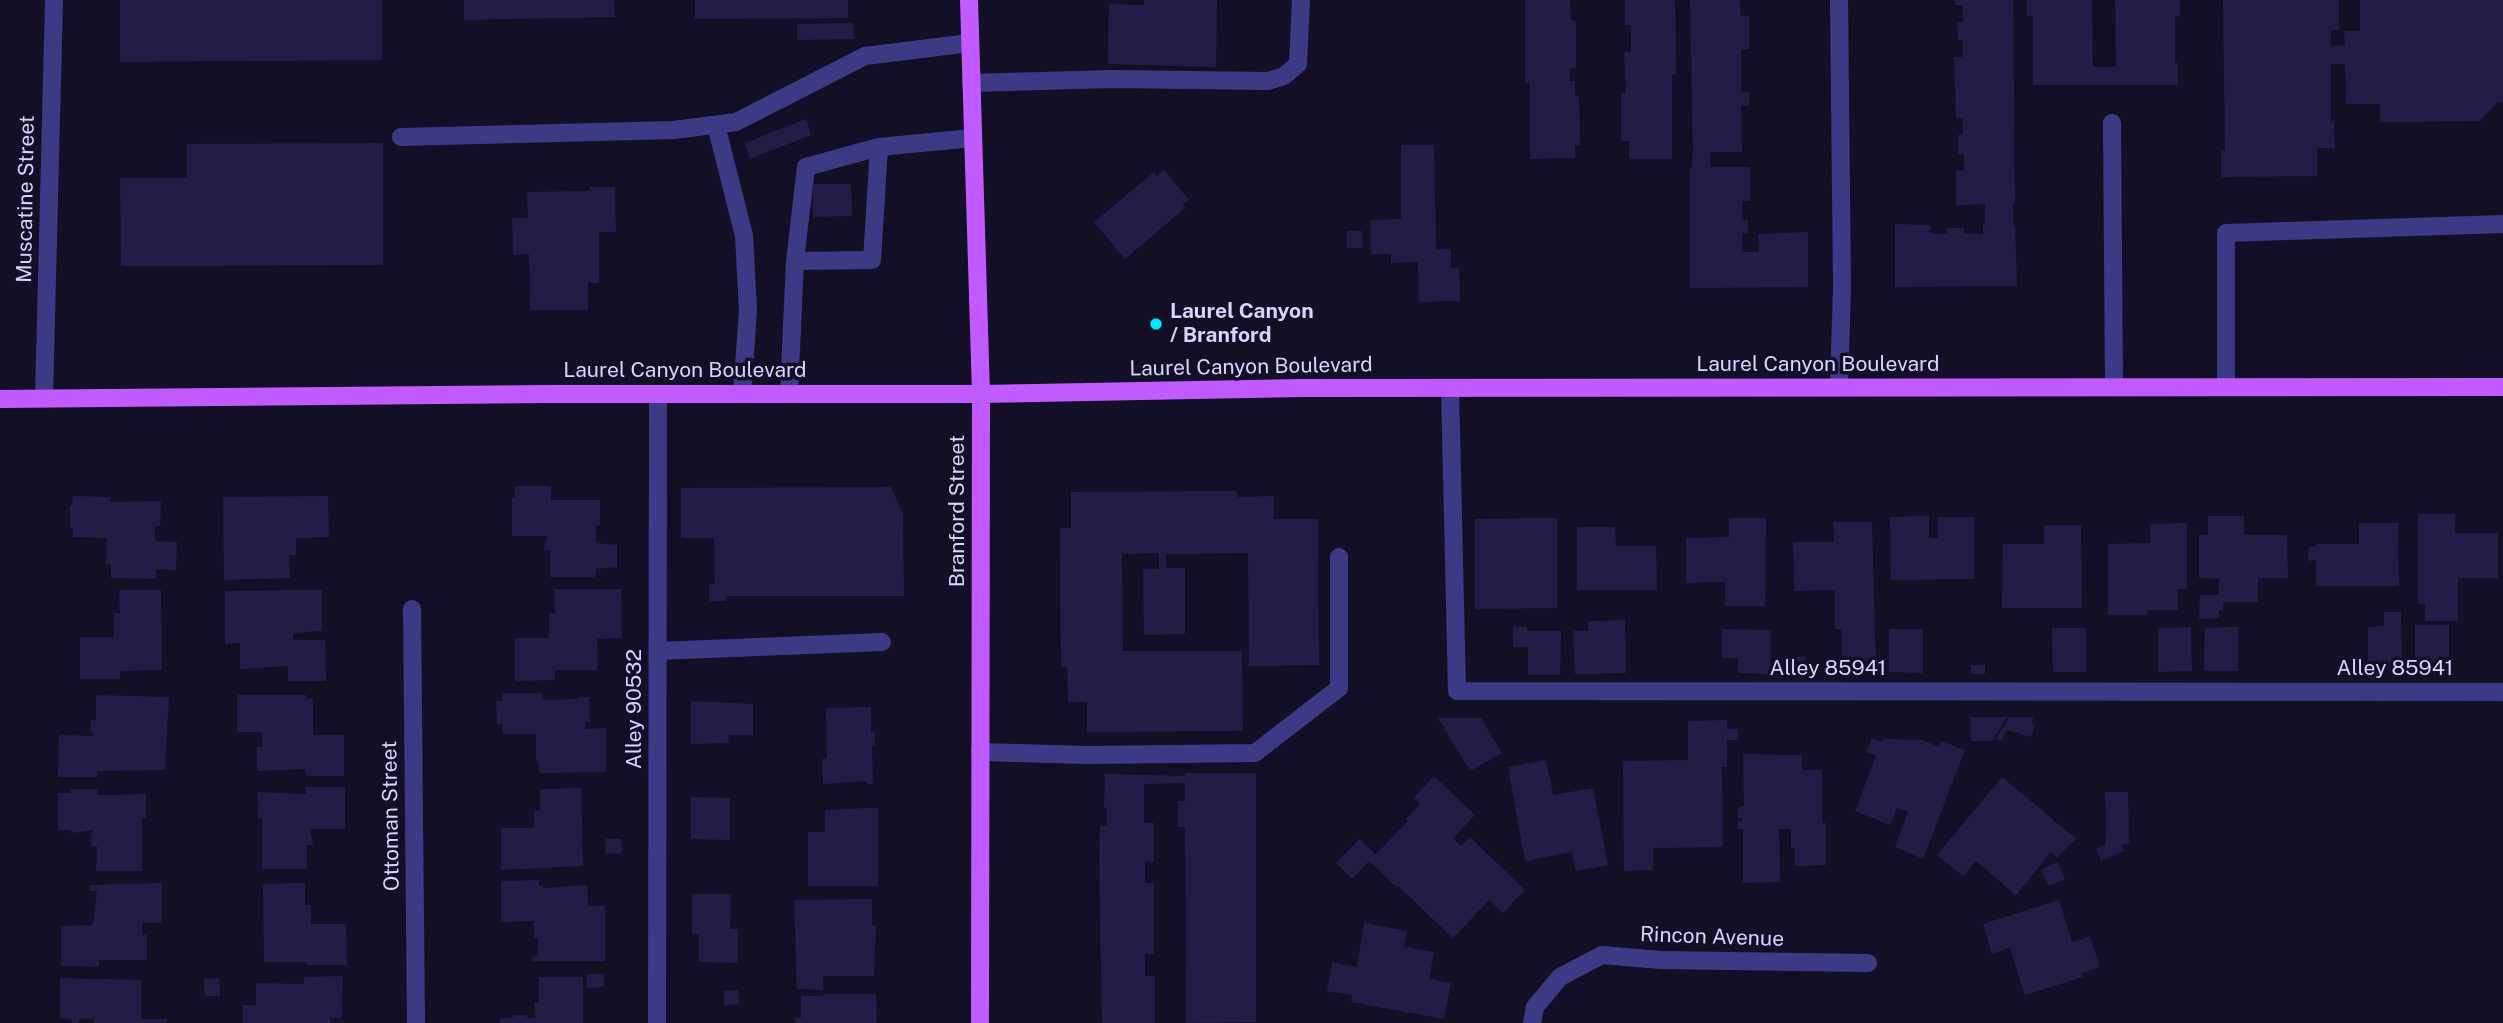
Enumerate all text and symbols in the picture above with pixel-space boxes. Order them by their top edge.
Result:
street label: Muscatine Street [12,115,40,283]
place label: Laurel Canyon / Branford [1170,299,1314,349]
marker: Laurel Canyon / Branford [1148,316,1164,332]
street label: Laurel Canyon Boulevard [1129,352,1373,382]
street label: Laurel Canyon Boulevard [1696,352,1940,378]
street label: Laurel Canyon Boulevard [563,358,807,384]
street label: Branford Street [945,435,971,587]
street label: Alley 90532 [622,649,648,769]
street label: Alley 85941 [1770,656,1886,682]
street label: Alley 85941 [2337,656,2453,682]
street label: Ottoman Street [377,741,405,891]
street label: Rincon Avenue [1640,922,1784,952]

